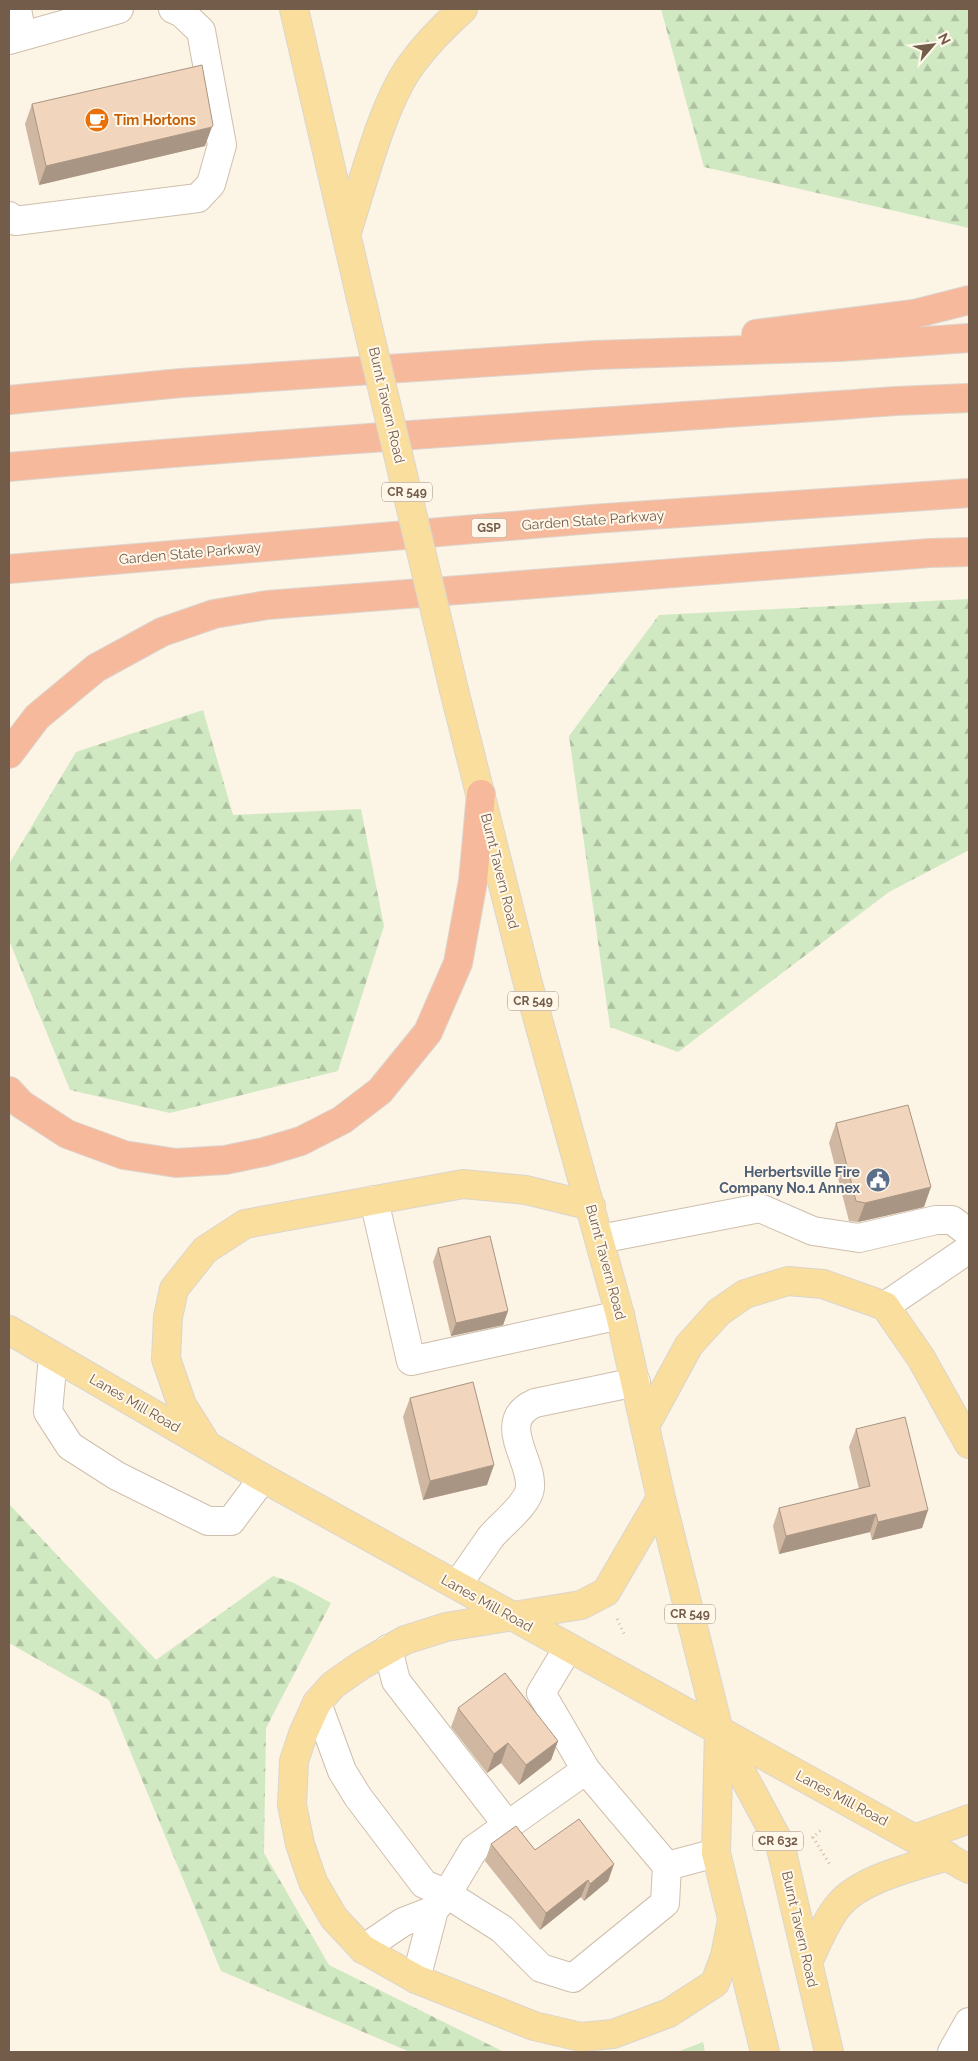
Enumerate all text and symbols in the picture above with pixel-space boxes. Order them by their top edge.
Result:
north arrow [908,20,958,70]
text: N [935,30,954,47]
cafe icon: Tim Hortons [84,107,110,133]
place label: Tim Hortons [114,112,196,128]
street label: Burnt Tavern Road [366,345,408,465]
road number: CR 549 [382,482,432,502]
street label: Garden State Parkway [521,507,665,533]
road number: GSP [472,518,506,538]
street label: Garden State Parkway [118,539,262,567]
street label: Burnt Tavern Road [478,812,522,930]
road number: CR 549 [508,991,558,1010]
place label: Herbertsville Fire Company No.1 Annex [719,1164,861,1196]
public building icon: Herbertsville Fire Company No.1 Annex [865,1167,891,1193]
street label: Burnt Tavern Road [583,1203,629,1321]
street label: Lanes Mill Road [87,1371,183,1435]
street label: Lanes Mill Road [438,1571,536,1635]
road number: CR 549 [665,1605,715,1624]
street label: Lanes Mill Road [793,1767,891,1829]
road number: CR 632 [753,1832,803,1850]
street label: Burnt Tavern Road [779,1869,821,1989]

